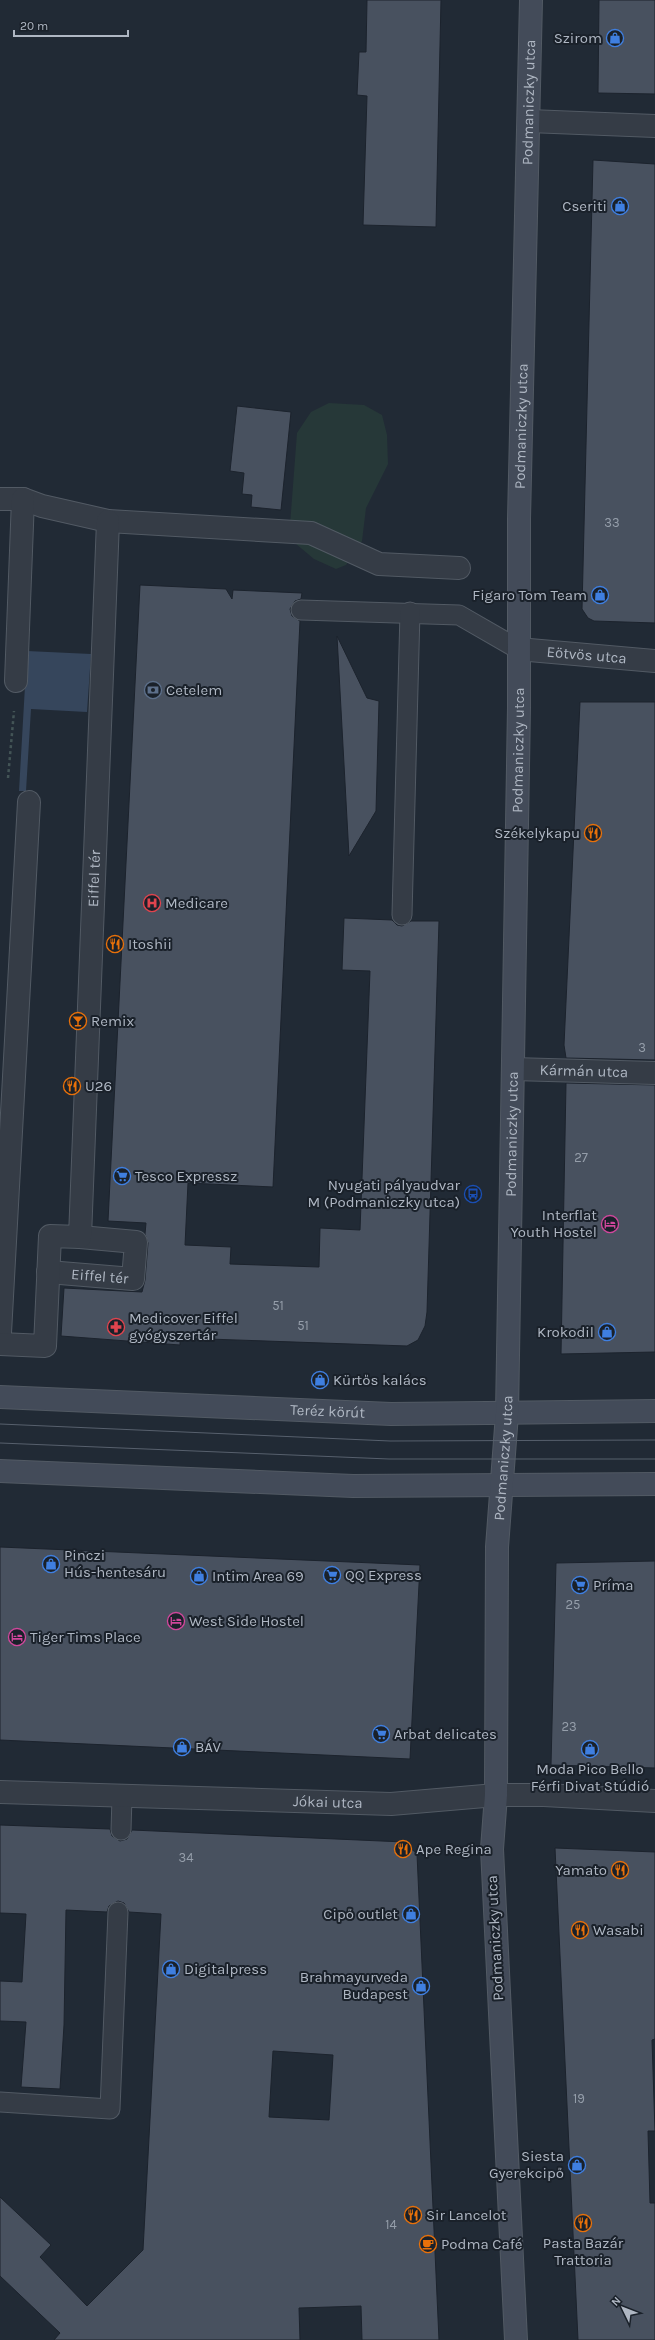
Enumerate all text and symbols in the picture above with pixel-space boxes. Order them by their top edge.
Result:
scale bar [14,12,128,38]
text: 20 m [20,19,48,33]
shop icon: Szirom [605,28,625,48]
place label: Szirom [554,29,602,47]
street label: Podmaniczky utca [518,39,539,165]
shop icon: Cseriti [610,196,630,216]
place label: Cseriti [562,197,607,215]
street label: Podmaniczky utca [511,363,532,489]
house number: 33 [604,515,620,530]
shop icon: Figaro Tom Team [590,585,610,605]
place label: Figaro Tom Team [472,586,587,604]
street label: Eötvös utca [546,643,627,667]
bank icon: Cetelem [143,680,163,700]
place label: Cetelem [166,681,222,699]
street label: Podmaniczky utca [508,687,528,813]
restaurant icon: Székelykapu [583,823,603,843]
place label: Székelykapu [494,824,580,842]
street label: Eiffel tér [84,849,104,908]
hospital icon: Medicare [142,893,162,913]
place label: Medicare [165,894,228,912]
restaurant icon: Itoshii [105,934,125,954]
place label: Itoshii [128,935,172,953]
bar icon: Remix [68,1011,88,1031]
place label: Remix [91,1012,134,1030]
house number: 3 [638,1040,646,1055]
street label: Kármán utca [539,1061,628,1081]
street label: Podmaniczky utca [502,1071,522,1197]
restaurant icon: U26 [62,1076,82,1096]
place label: U26 [85,1077,112,1095]
house number: 27 [574,1150,588,1165]
supermarket icon: Tesco Expressz [112,1166,132,1186]
place label: Tesco Expressz [135,1167,237,1185]
place label: Nyugati pályaudvar M (Podmaniczky utca) [308,1176,461,1211]
bus stop icon: Nyugati pályaudvar M (Podmaniczky utca) [463,1184,483,1204]
place label: Interflat Youth Hostel [511,1206,597,1241]
hotel icon: Interflat Youth Hostel [600,1214,620,1234]
street label: Eiffel tér [70,1265,130,1288]
house number: 51 [272,1298,284,1313]
place label: Medicover Eiffel gyógyszertár [129,1309,238,1344]
pharmacy icon: Medicover Eiffel gyógyszertár [106,1317,126,1337]
house number: 51 [297,1318,309,1333]
shop icon: Krokodil [597,1322,617,1342]
place label: Krokodil [537,1323,594,1341]
shop icon: Kürtős kalács [310,1370,330,1390]
place label: Kürtős kalács [333,1371,427,1389]
street label: Podmaniczky utca [490,1395,516,1521]
street label: Teréz körút [290,1401,366,1422]
place label: Pinczi Hús-hentesáru [64,1546,166,1581]
shop icon: Pinczi Hús-hentesáru [41,1554,61,1574]
supermarket icon: QQ Express [322,1565,342,1585]
shop icon: Intim Area 69 [189,1566,209,1586]
place label: QQ Express [345,1566,422,1584]
place label: Intim Area 69 [212,1567,304,1585]
supermarket icon: Príma [570,1575,590,1595]
place label: Príma [593,1576,634,1594]
house number: 25 [566,1597,580,1612]
hotel icon: West Side Hostel [166,1611,186,1631]
place label: West Side Hostel [189,1612,304,1630]
hotel icon: Tiger Tims Place [7,1627,27,1647]
place label: Tiger Tims Place [30,1628,141,1646]
house number: 23 [561,1719,577,1734]
supermarket icon: Arbat delicates [371,1724,391,1744]
place label: Arbat delicates [394,1725,497,1743]
shop icon: BÁV [172,1737,192,1757]
place label: BÁV [195,1738,222,1756]
shop icon: Moda Pico Bello Férfi Divat Stúdió [580,1739,600,1759]
place label: Moda Pico Bello Férfi Divat Stúdió [531,1760,649,1795]
street label: Jókai utca [293,1792,363,1812]
restaurant icon: Ape Regina [393,1839,413,1859]
place label: Ape Regina [416,1840,492,1858]
house number: 34 [179,1850,193,1865]
restaurant icon: Yamato [610,1860,630,1880]
place label: Yamato [555,1861,607,1879]
street label: Podmaniczky utca [483,1875,507,2001]
shop icon: Cipő outlet [401,1904,421,1924]
place label: Cipő outlet [323,1905,398,1923]
restaurant icon: Wasabi [570,1920,590,1940]
place label: Wasabi [593,1921,644,1939]
shop icon: Digitalpress [161,1959,181,1979]
place label: Digitalpress [184,1960,267,1978]
place label: Brahmayurveda Budapest [300,1968,408,2003]
shop icon: Brahmayurveda Budapest [411,1976,431,1996]
house number: 19 [573,2091,585,2106]
place label: Siesta Gyerekcipő [489,2147,564,2182]
shop icon: Siesta Gyerekcipő [567,2155,587,2175]
restaurant icon: Sir Lancelot [403,2205,423,2225]
place label: Sir Lancelot [426,2206,507,2224]
restaurant icon: Pasta Bazár Trattoria [573,2213,593,2233]
house number: 14 [385,2217,397,2232]
cafe icon: Podma Café [418,2234,438,2254]
place label: Pasta Bazár Trattoria [543,2234,624,2269]
place label: Podma Café [441,2235,523,2253]
north arrow [603,2288,643,2328]
text: N [609,2294,623,2309]

